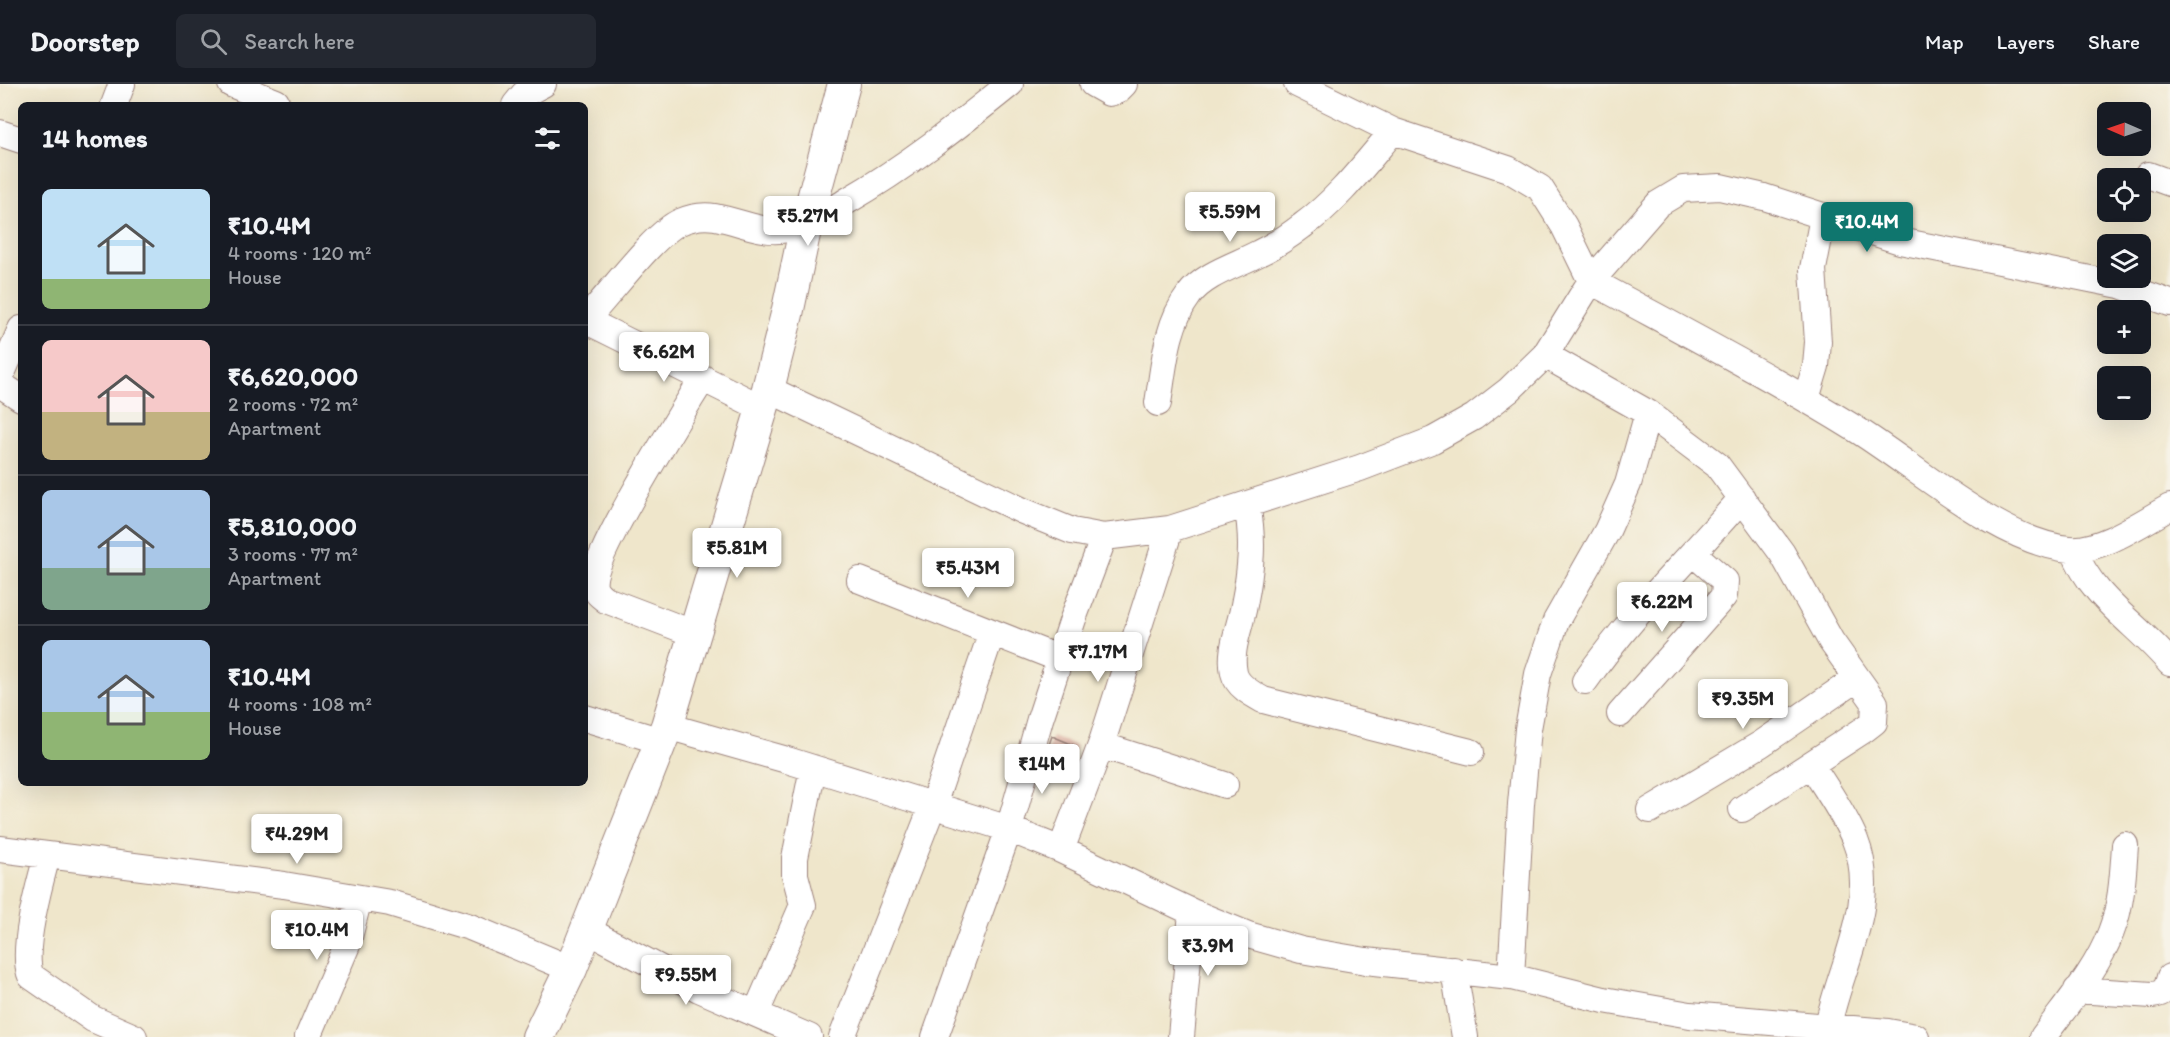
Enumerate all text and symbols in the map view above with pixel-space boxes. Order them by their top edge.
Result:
search box [176,14,596,68]
text: Doorstep [30,24,140,58]
icon: search [197,25,230,58]
text: Search here [245,28,355,55]
text: Map [1925,29,1964,54]
text: Layers [1997,29,2055,54]
text: Share [2088,29,2140,54]
north arrow [2097,102,2151,156]
map controls [2097,102,2151,420]
text: 14 homes [42,122,148,154]
icon: filters [531,122,564,155]
button: locate [2097,168,2151,222]
pin: ₹5.59M [1181,192,1279,243]
pin: ₹5.27M [759,196,857,247]
text: ₹5.59M [1199,199,1261,223]
pin: ₹10.4M [1818,202,1916,253]
text: ₹5.27M [777,203,839,227]
text: ₹10.4M [228,209,311,241]
text: ₹10.4M [1835,209,1899,233]
icon: home [90,213,162,285]
button: layers [2097,234,2151,288]
text: 4 rooms · 120 m² [228,241,371,265]
text: House [228,265,282,289]
button: + [2097,300,2151,354]
pin: ₹6.62M [615,332,713,383]
text: ₹6.62M [633,339,695,363]
text: ₹6,620,000 [228,360,358,392]
icon: home [90,364,162,436]
button: − [2097,366,2151,420]
text: 2 rooms · 72 m² [228,392,358,416]
text: Apartment [228,416,321,440]
text: ₹5,810,000 [228,510,357,542]
icon: home [90,514,162,586]
pin: ₹5.81M [688,528,786,579]
text: ₹5.81M [706,535,768,559]
text: 3 rooms · 77 m² [228,542,358,566]
pin: ₹5.43M [919,548,1017,599]
text: ₹5.43M [936,555,1000,579]
text: Apartment [228,566,321,590]
pin: ₹6.22M [1613,582,1711,633]
text: ₹6.22M [1631,589,1693,613]
pin: ₹7.17M [1049,632,1147,683]
text: ₹7.17M [1068,639,1128,663]
text: ₹10.4M [228,660,311,692]
icon: home [90,664,162,736]
pin: ₹9.35M [1694,679,1792,730]
text: ₹9.35M [1712,686,1774,710]
text: 4 rooms · 108 m² [228,692,372,716]
text: House [228,716,282,740]
pin: ₹14M [1006,744,1078,795]
text: ₹14M [1019,751,1065,775]
pin: ₹4.29M [248,814,346,865]
text: ₹4.29M [265,821,329,845]
pin: ₹10.4M [268,910,366,961]
text: ₹10.4M [285,917,349,941]
pin: ₹3.9M [1166,926,1250,977]
text: ₹3.9M [1182,933,1234,957]
pin: ₹9.55M [637,955,735,1006]
text: ₹9.55M [655,962,717,986]

